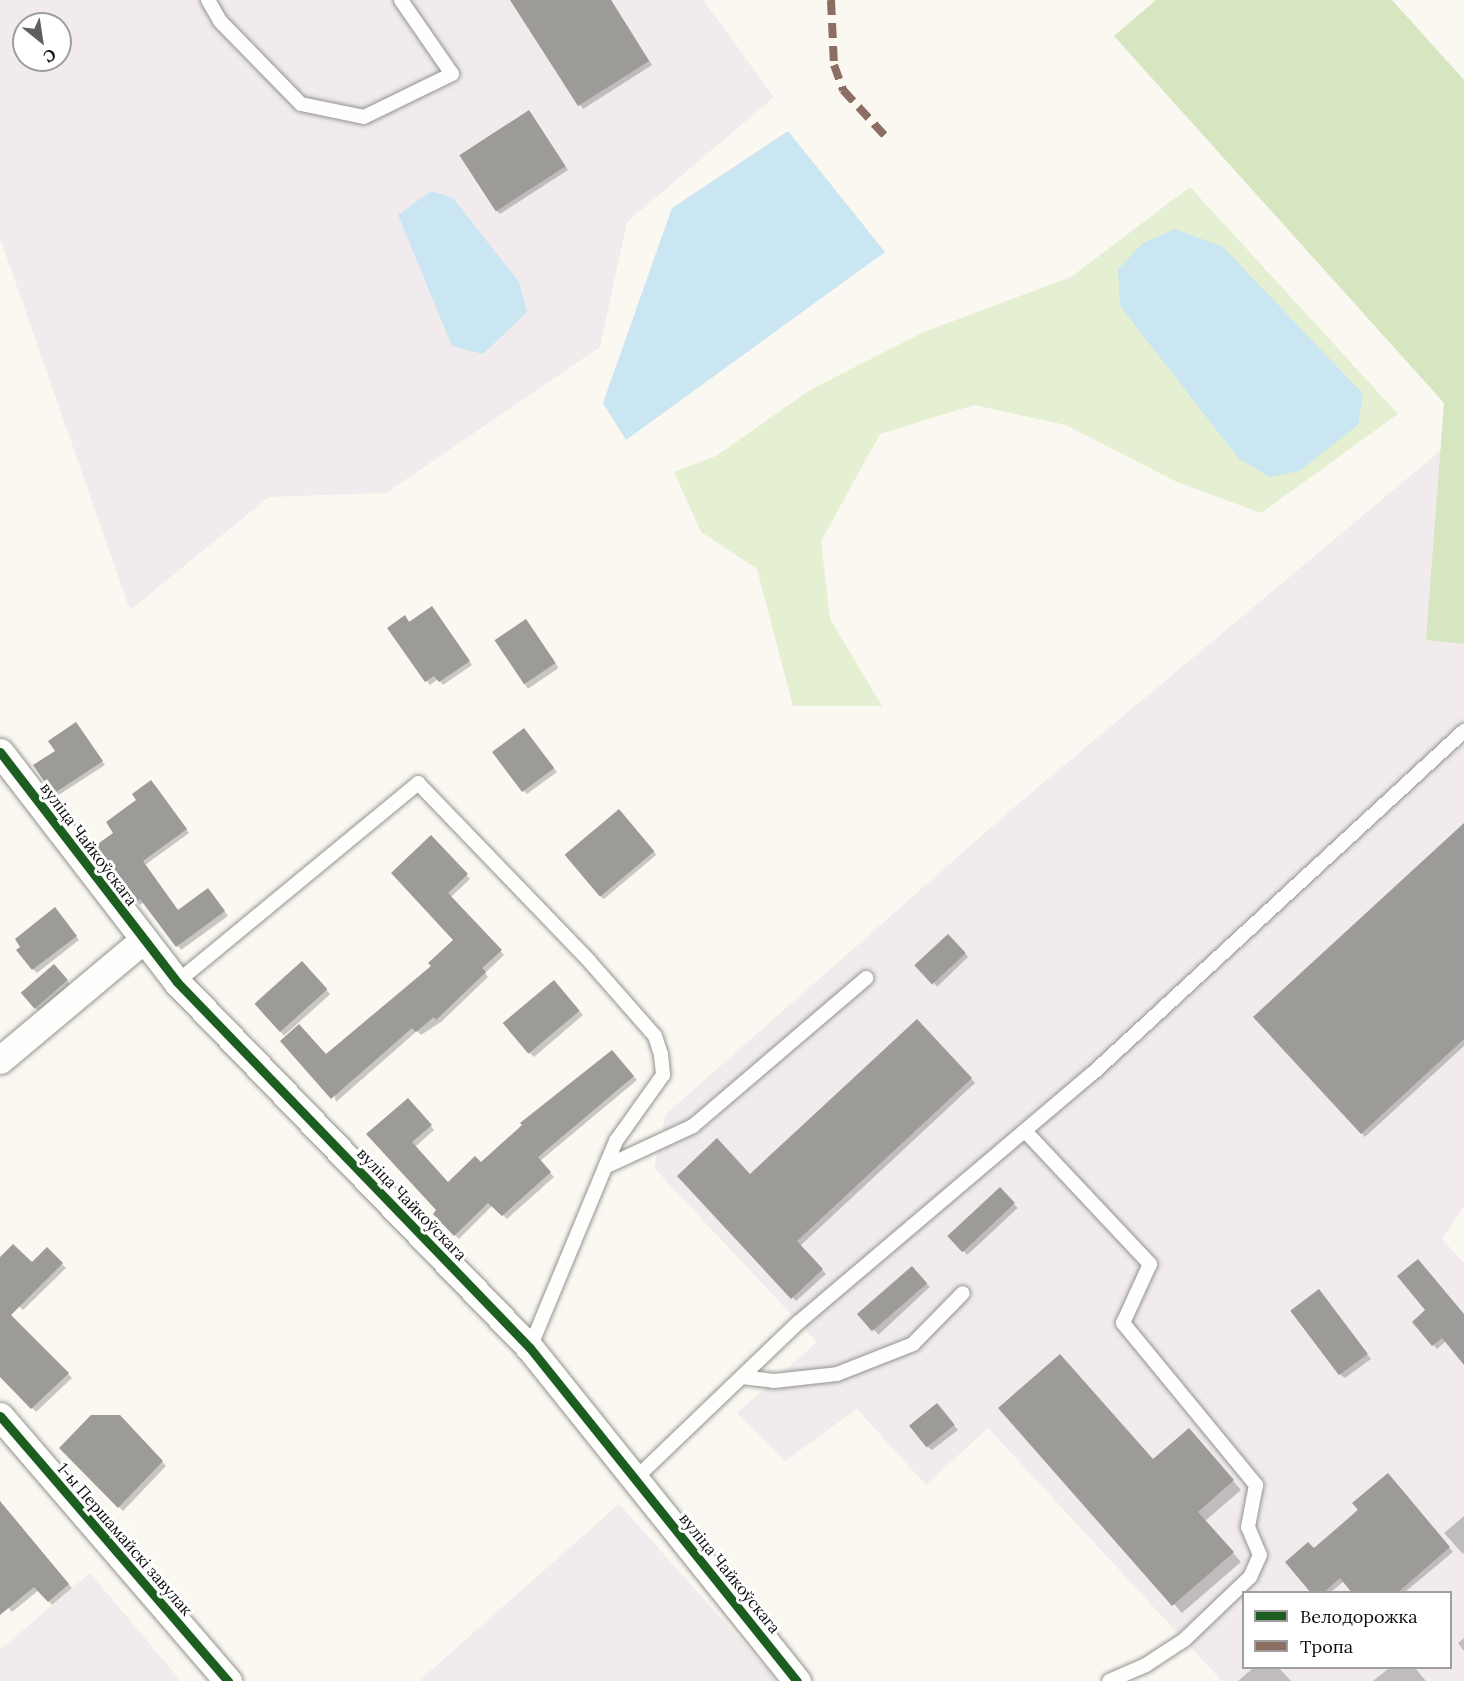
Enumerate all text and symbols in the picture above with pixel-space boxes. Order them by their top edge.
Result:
north arrow [12,12,72,72]
text: С [40,44,60,67]
street label: вуліца Чайкоўскага [36,779,142,909]
street label: вуліца Чайкоўскага [353,1144,471,1264]
street label: 1-ы Першамайскі завулак [54,1459,196,1619]
street label: вуліца Чайкоўскага [676,1509,784,1637]
legend [1242,1591,1452,1669]
text: Велодорожка [1300,1605,1418,1628]
text: Тропа [1300,1635,1353,1658]

